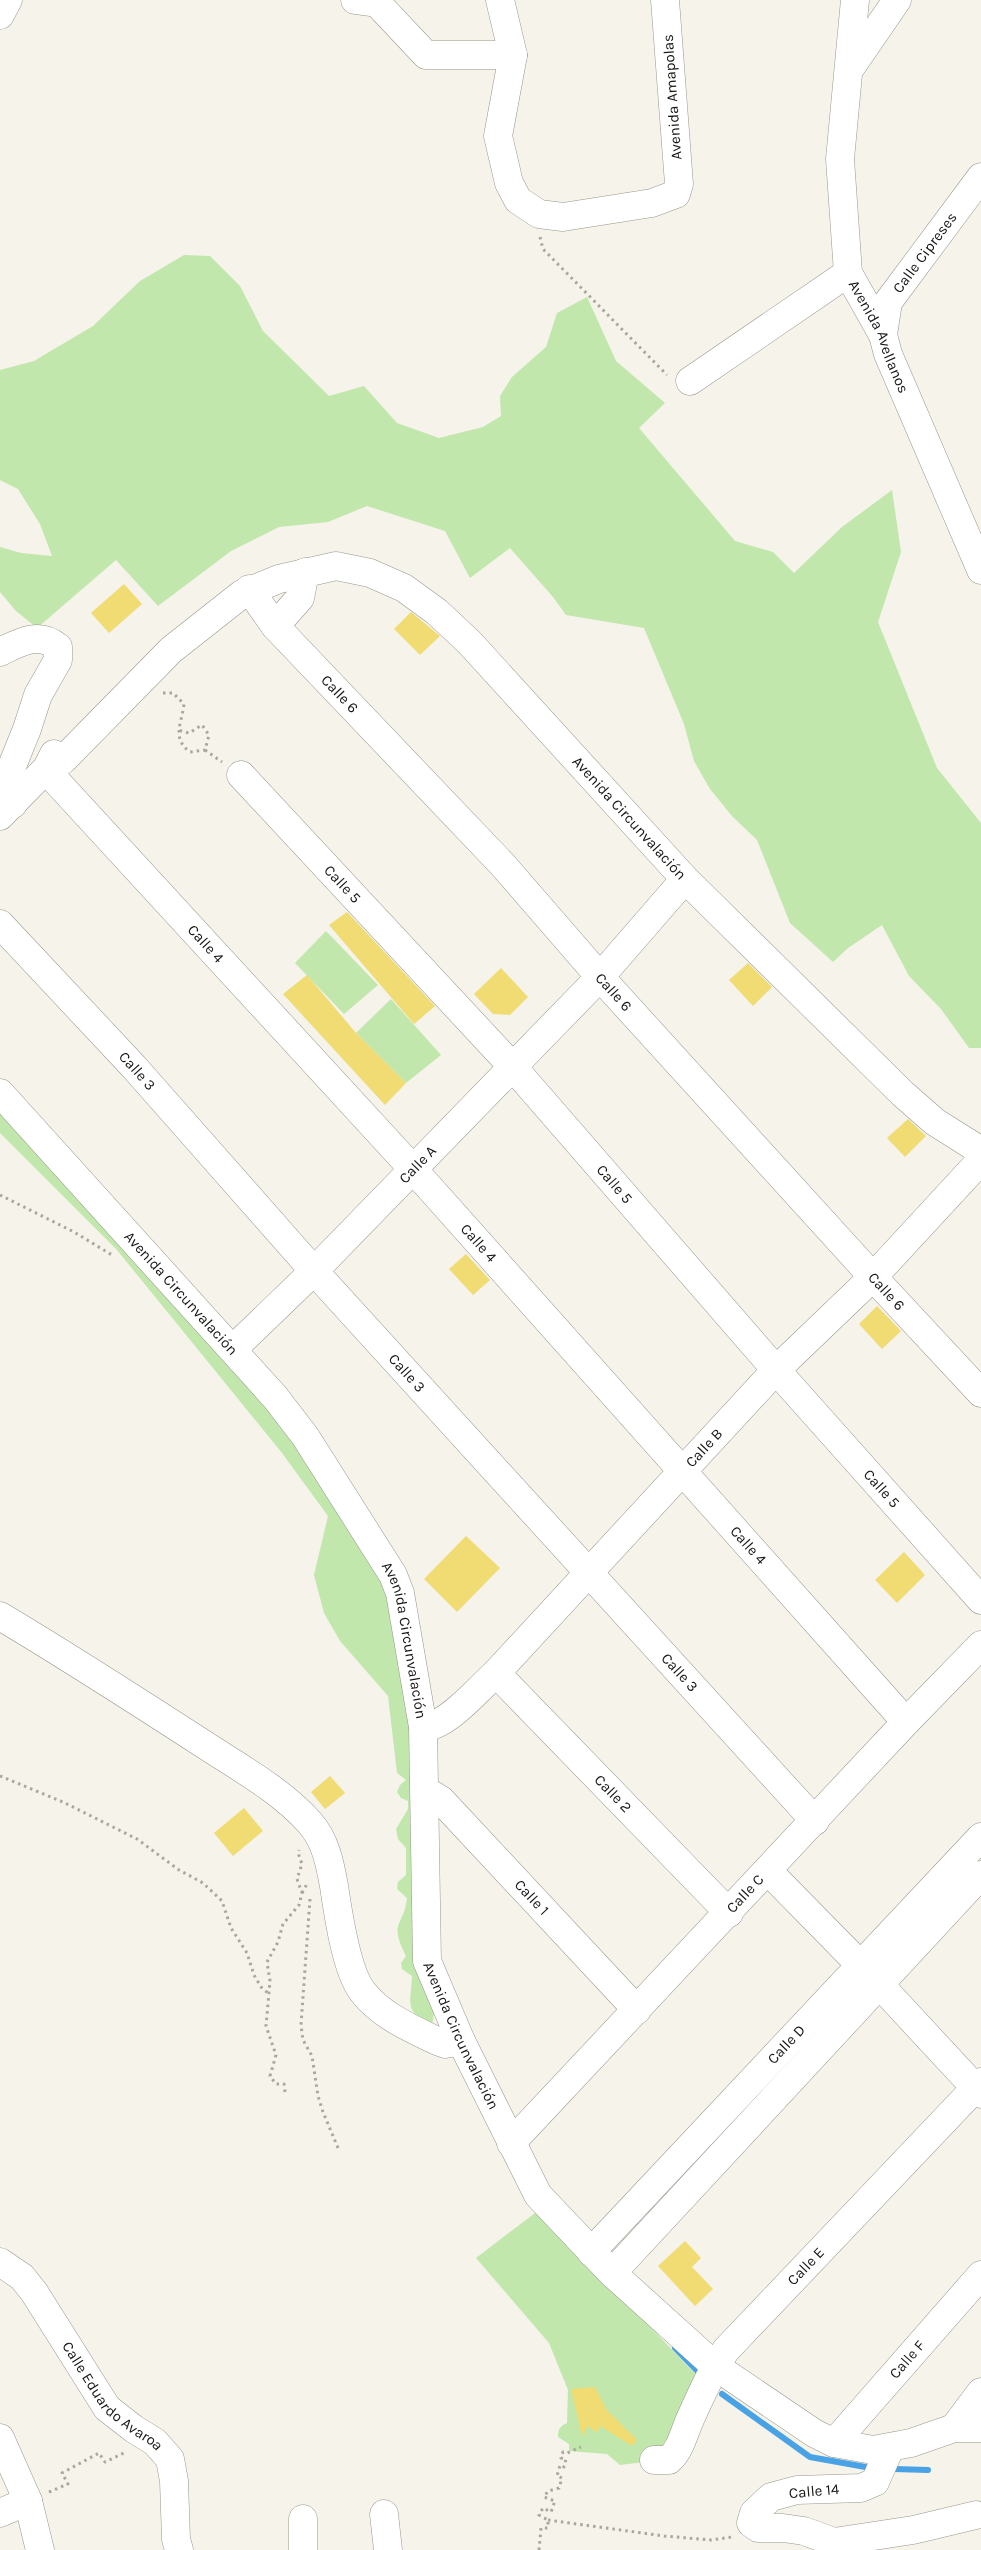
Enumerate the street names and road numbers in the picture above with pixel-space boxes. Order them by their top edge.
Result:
street label: Avenida Amapolas [659,34,685,160]
street label: Calle Cipreses [889,209,961,297]
street label: Avenida Avellanos [845,277,913,396]
street label: Calle 6 [317,671,362,717]
street label: Avenida Circunvalación [569,752,690,883]
street label: Calle 5 [320,861,365,907]
street label: Calle 4 [184,921,228,967]
street label: Calle 6 [592,969,636,1015]
street label: Calle 3 [115,1048,159,1094]
street label: Calle A [395,1142,440,1187]
street label: Calle 5 [593,1161,636,1207]
street label: Calle 4 [457,1220,501,1266]
street label: Avenida Circunvalación [121,1228,242,1359]
street label: Calle 6 [864,1269,909,1314]
street label: Calle 3 [385,1350,429,1396]
street label: Calle B [682,1425,726,1471]
street label: Calle 5 [860,1465,904,1512]
street label: Calle 4 [726,1522,771,1569]
street label: Avenida Circunvalación [378,1558,430,1720]
street label: Calle 3 [657,1649,702,1695]
street label: Calle 2 [591,1771,635,1816]
street label: Calle C [723,1871,767,1917]
street label: Calle 1 [511,1876,553,1919]
street label: Avenida Circunvalación [419,1959,503,2112]
street label: Calle D [764,2021,809,2068]
street label: Calle E [783,2244,828,2289]
street label: Calle F [885,2337,929,2382]
street label: Calle Eduardo Avaroa [58,2338,167,2454]
street label: Calle 14 [788,2480,841,2502]

